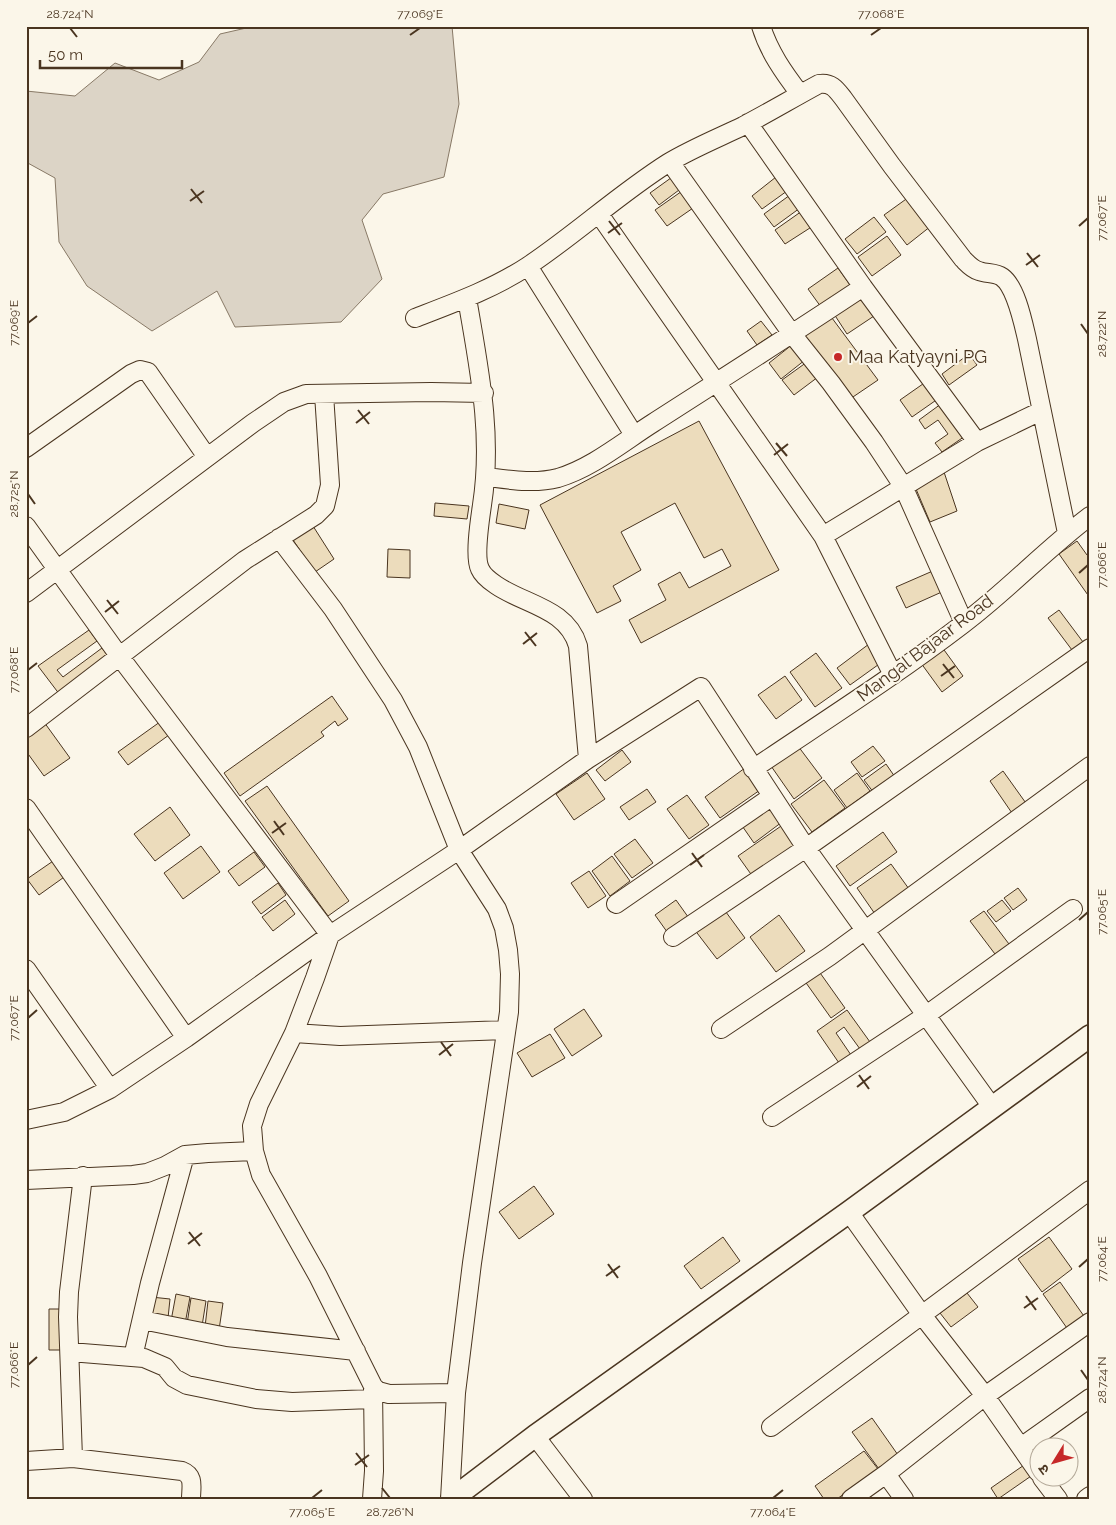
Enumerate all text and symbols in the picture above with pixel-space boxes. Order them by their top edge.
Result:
text: 28.724°N [47,7,93,21]
text: 77.069°E [397,7,443,21]
text: 77.068°E [858,7,904,21]
scale bar [40,38,182,70]
text: 50 m [48,46,83,64]
text: 77.067°E [1095,195,1109,241]
text: 77.069°E [7,300,21,346]
text: 28.722°N [1095,311,1109,357]
place label: Maa Katyayni PG [848,346,987,367]
marker: Maa Katyayni PG [832,351,844,363]
text: 28.725°N [7,470,21,518]
text: 77.066°E [1095,542,1109,588]
street label: Mangal Bajaar Road [852,590,997,706]
text: 77.068°E [7,647,21,693]
text: 77.065°E [1095,889,1109,935]
text: 77.067°E [7,995,21,1041]
text: 77.064°E [1095,1236,1109,1282]
text: 77.066°E [7,1342,21,1388]
text: 28.724°N [1095,1357,1109,1403]
north arrow [1028,1438,1078,1488]
text: उ [1034,1461,1052,1478]
text: 77.065°E [289,1505,335,1519]
text: 28.726°N [366,1505,414,1519]
text: 77.064°E [750,1505,796,1519]

